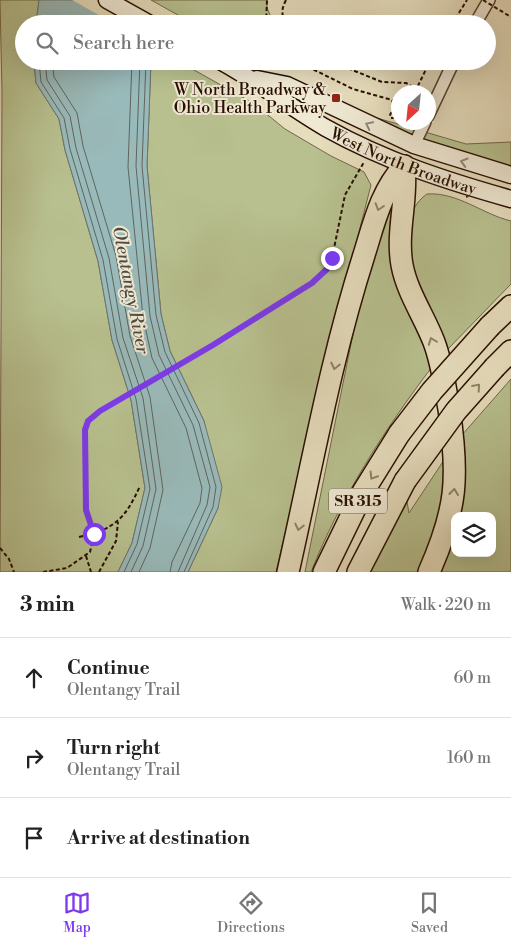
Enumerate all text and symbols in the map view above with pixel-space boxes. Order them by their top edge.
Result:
search box [15,15,496,70]
icon: search [33,29,61,57]
text: Search here [73,31,174,55]
place label: W North Broadway & Ohio Health Parkway [173,80,326,118]
north arrow [391,85,436,130]
marker: W North Broadway & Ohio Health Parkway [330,92,342,104]
one-way arrow [366,121,375,131]
street label: West North Broadway [326,123,479,199]
one-way arrow [460,157,469,167]
one-way arrow [375,203,385,211]
water label: Olentangy River [107,224,154,356]
route end [321,247,344,270]
one-way arrow [428,337,439,346]
one-way arrow [330,362,340,371]
one-way arrow [471,384,480,393]
one-way arrow [370,470,379,479]
road number: SR 315 [329,488,387,514]
one-way arrow [448,488,459,496]
map controls [451,512,496,557]
button: layers [451,512,496,557]
route start [83,523,106,546]
one-way arrow [294,523,305,531]
text: 3 min [20,592,75,618]
text: Walk · 220 m [401,595,491,615]
text: Continue [67,656,150,680]
icon: ahead [20,664,48,692]
text: 60 m [453,668,491,688]
text: Olentangy Trail [67,680,180,700]
text: Turn right [67,736,160,760]
icon: right [20,744,48,772]
text: 160 m [447,748,491,768]
text: Olentangy Trail [67,760,180,780]
icon: arrive [20,824,48,852]
text: Arrive at destination [67,826,250,850]
tab: Map [63,889,91,937]
tab: Directions [217,889,285,937]
tab: Saved [411,889,448,937]

